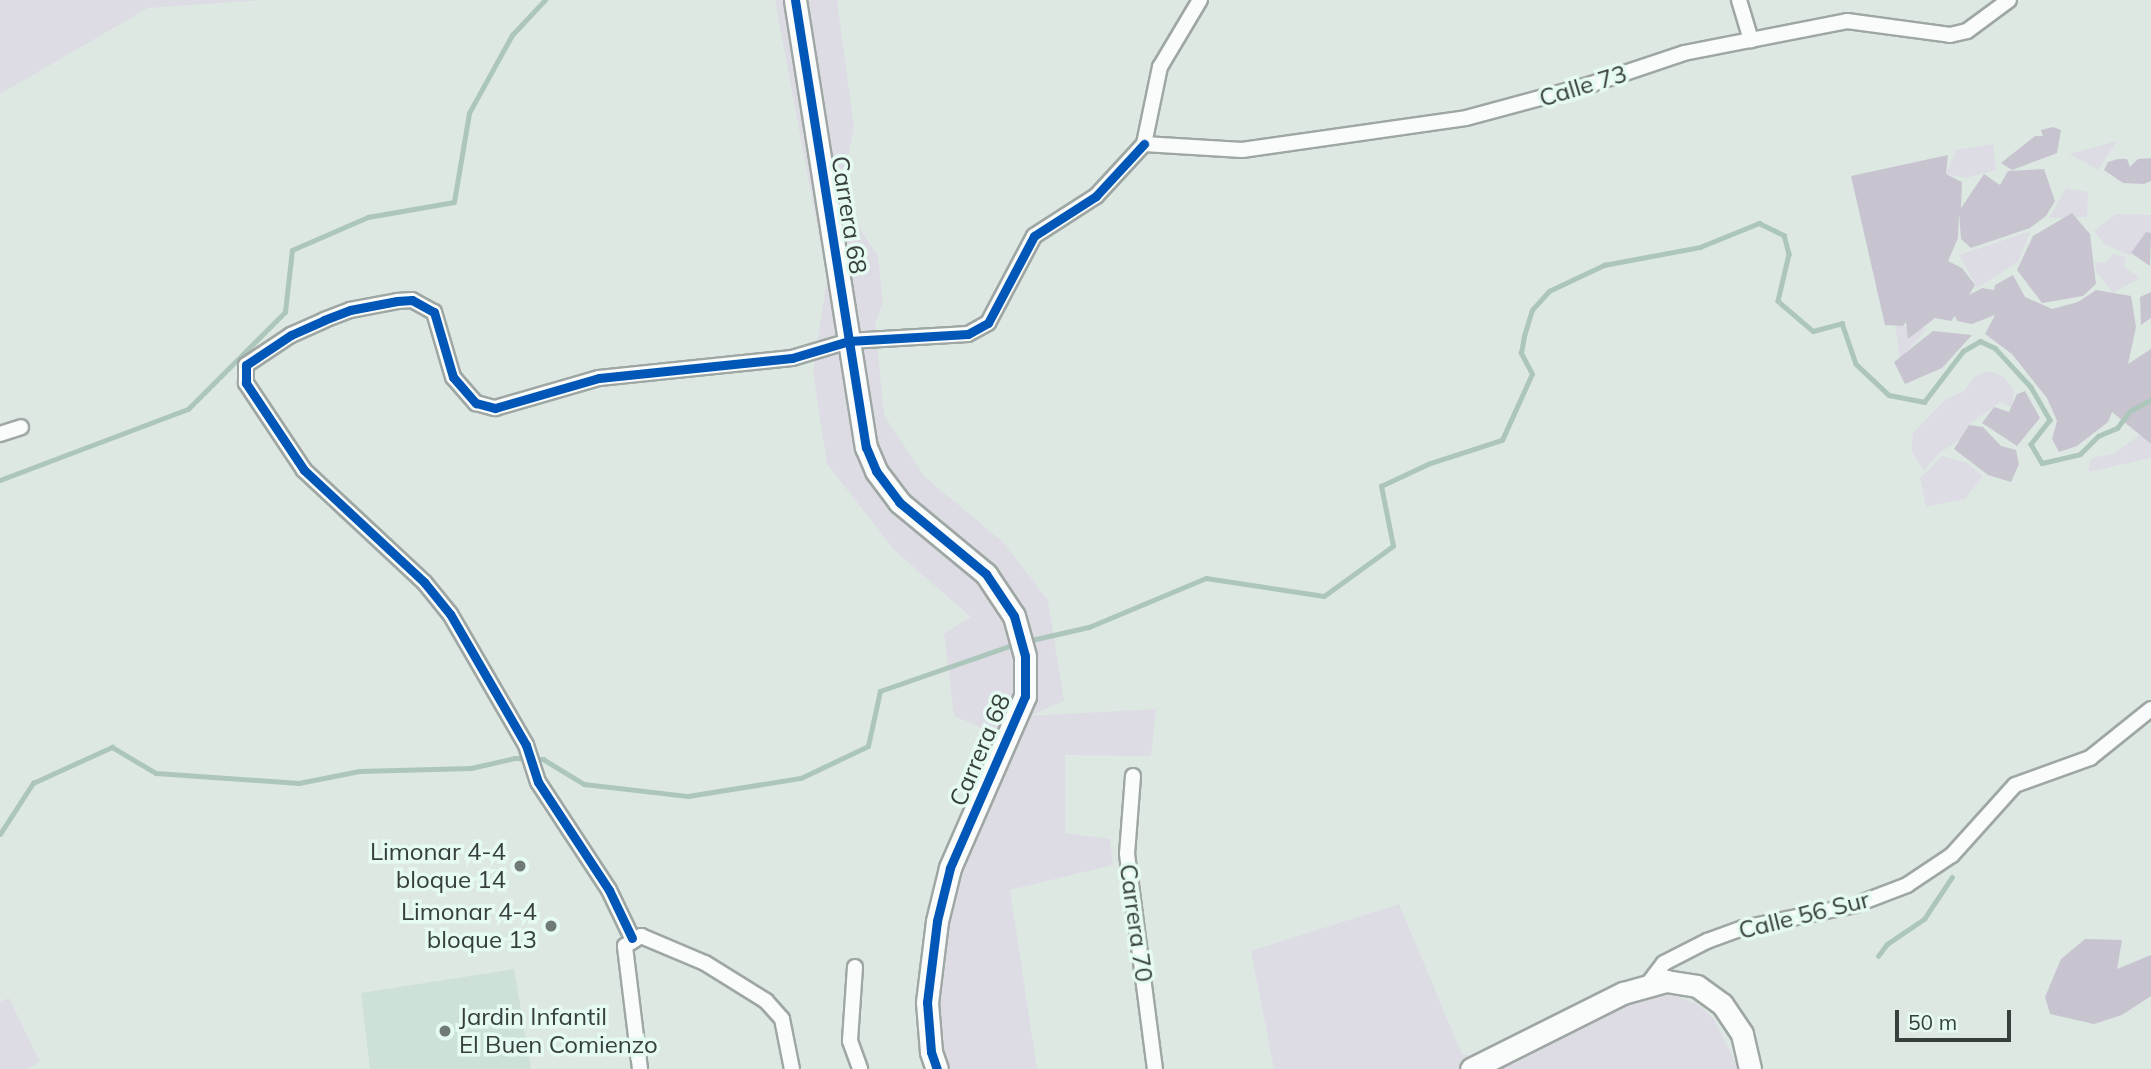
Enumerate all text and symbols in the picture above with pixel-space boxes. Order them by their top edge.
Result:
street label: Calle 73 [1536,59,1630,113]
street label: Carrera 68 [825,154,873,276]
street label: Carrera 68 [944,690,1016,810]
place label: Limonar 4-4 bloque 14 [370,838,506,894]
marker: Limonar 4-4 bloque 14 [512,858,528,874]
street label: Carrera 70 [1113,862,1159,984]
street label: Calle 56 Sur [1736,885,1872,945]
place label: Limonar 4-4 bloque 13 [401,898,537,954]
marker: Limonar 4-4 bloque 13 [543,918,559,934]
scale bar [1899,996,2014,1040]
place label: Jardin Infantil El Buen Comienzo [459,1003,658,1059]
text: 50 m [1908,1009,1957,1035]
marker: Jardin Infantil El Buen Comienzo [437,1023,453,1039]

